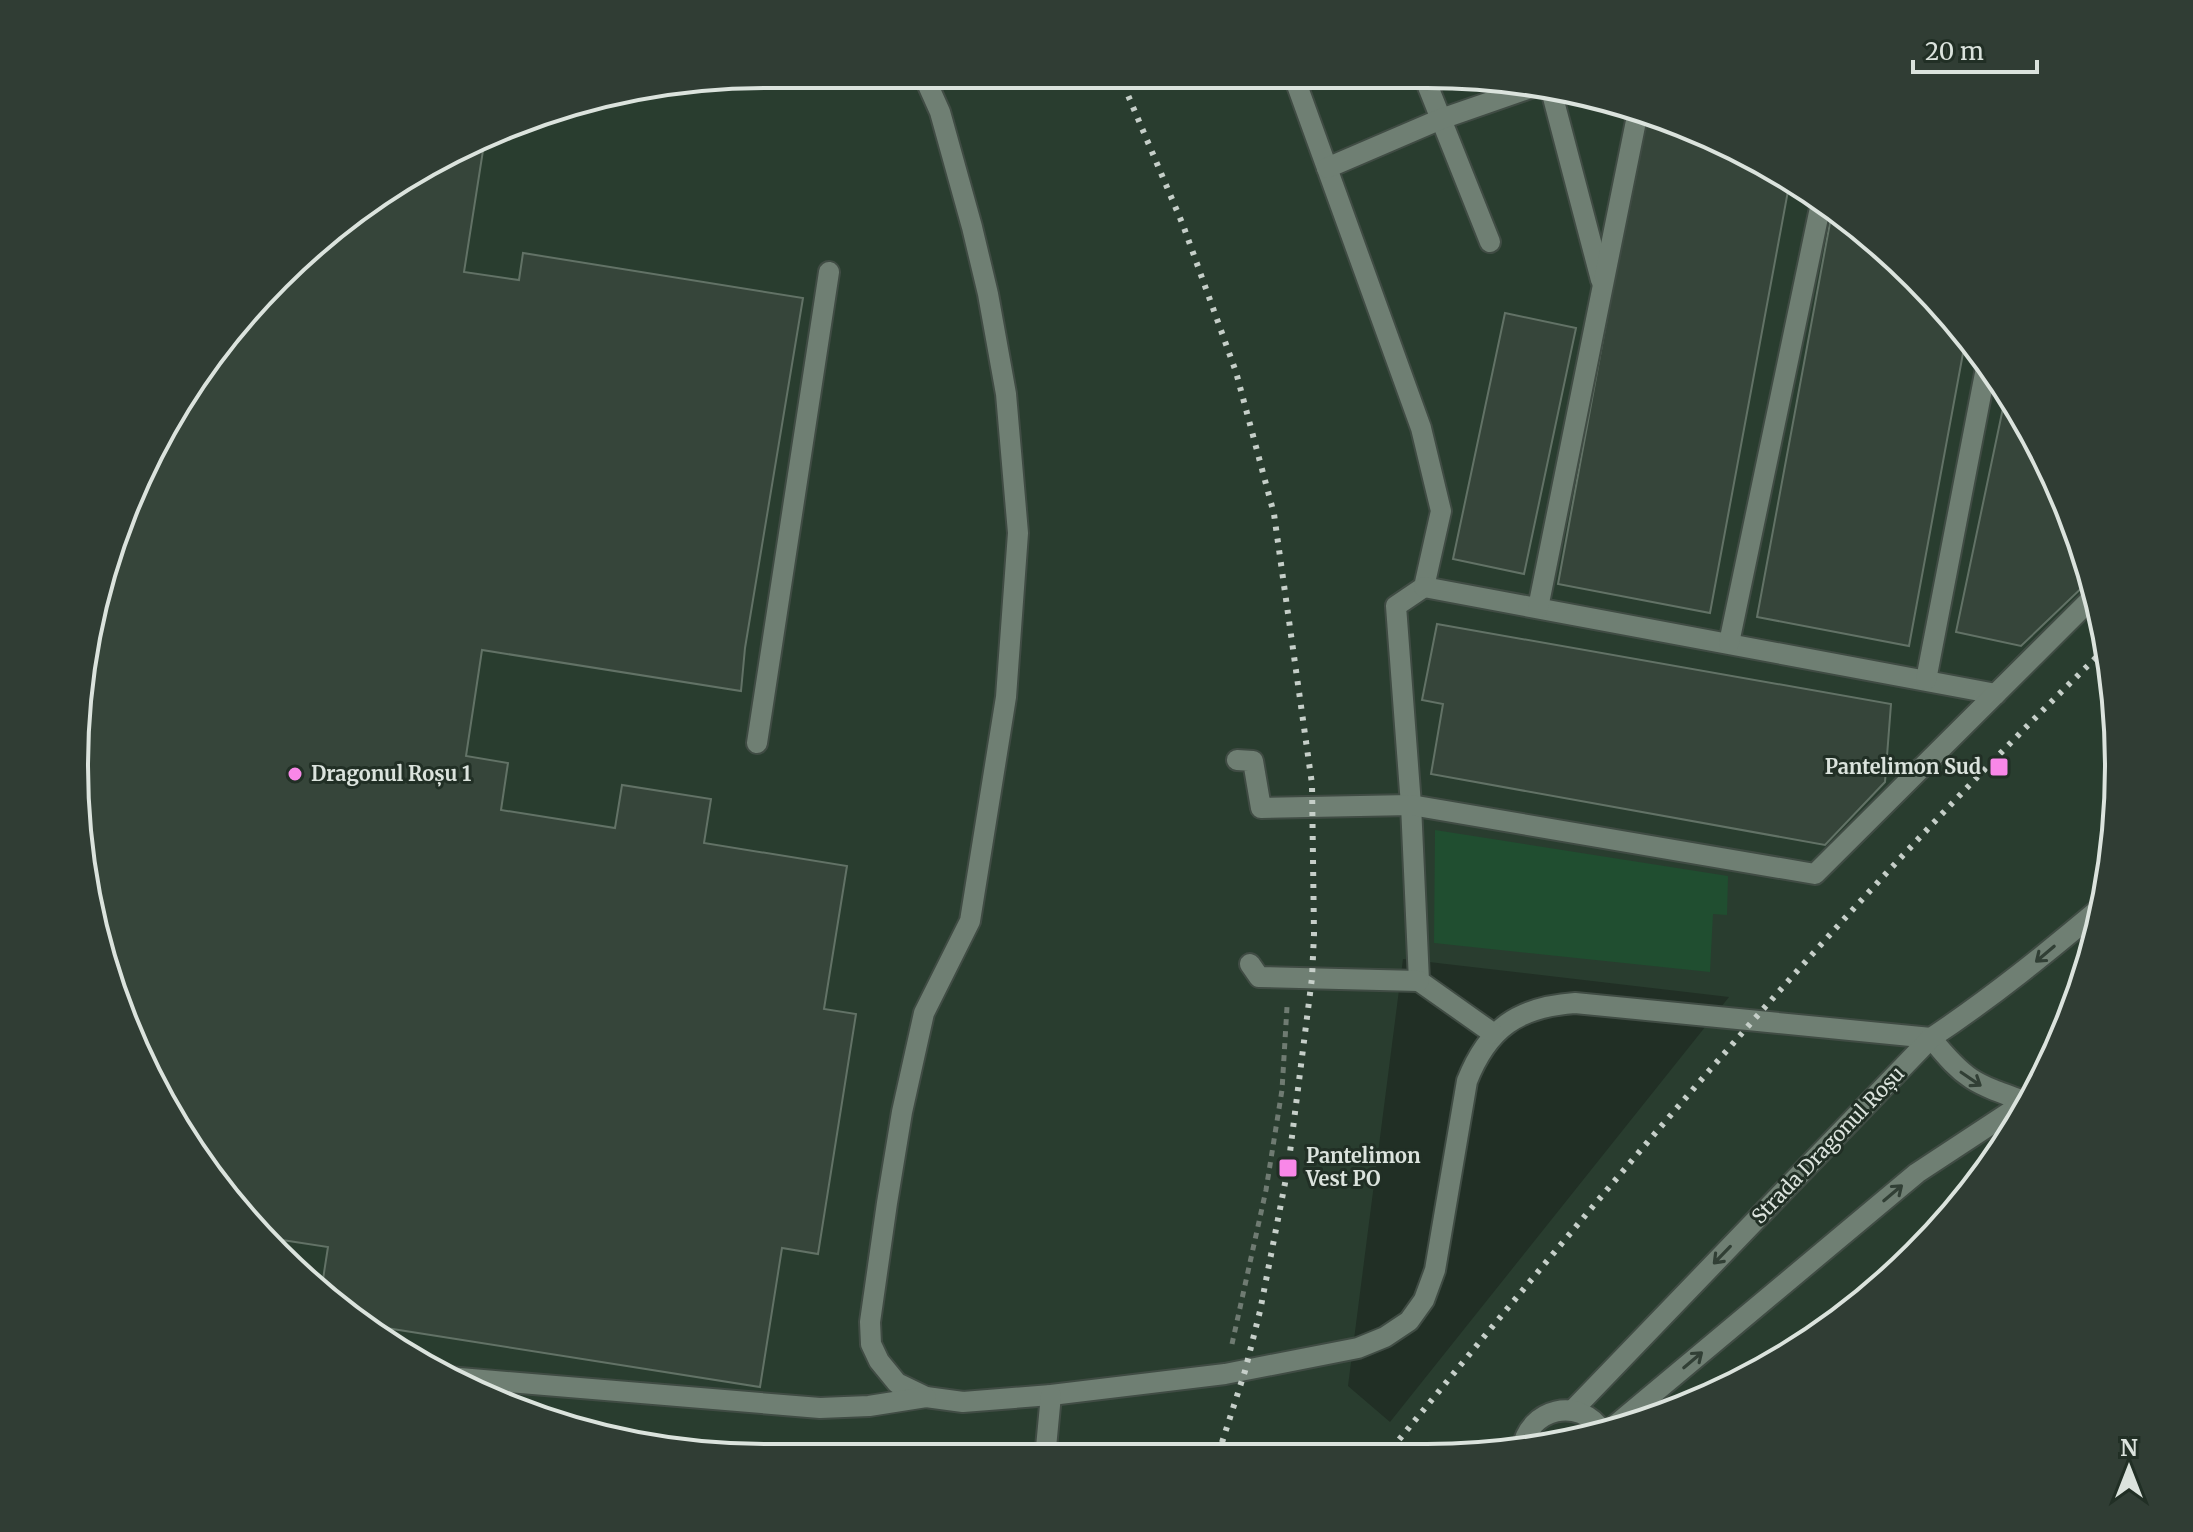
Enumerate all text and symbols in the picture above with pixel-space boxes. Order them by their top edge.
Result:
scale bar [1913,24,2037,74]
text: 20 m [1925,36,1984,67]
place label: Pantelimon Sud [1825,754,1981,779]
marker: Pantelimon Sud [1988,756,2010,778]
place label: Dragonul Roșu 1 [311,761,471,787]
marker: Dragonul Roșu 1 [286,765,304,783]
one-way arrow [2035,945,2056,963]
street label: Strada Dragonul Roșu [1746,1061,1910,1229]
one-way arrow [1959,1071,1981,1087]
place label: Pantelimon Vest PO [1305,1143,1421,1191]
marker: Pantelimon Vest PO [1277,1157,1299,1179]
one-way arrow [1882,1184,1903,1202]
one-way arrow [1713,1245,1732,1264]
one-way arrow [1683,1351,1703,1369]
north arrow [2089,1428,2169,1508]
text: N [2120,1434,2138,1462]

